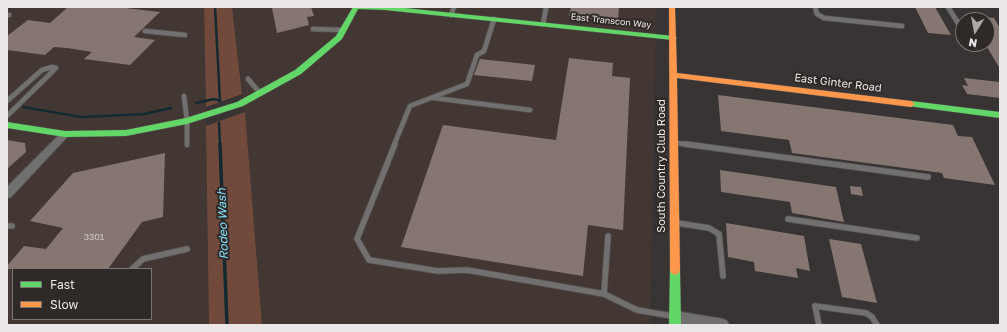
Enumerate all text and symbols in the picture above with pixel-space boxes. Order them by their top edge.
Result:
street label: East Transcon Way [570,11,652,31]
north arrow [955,12,995,52]
text: N [967,36,978,50]
street label: East Ginter Road [794,71,882,95]
street label: South Country Club Road [655,99,669,233]
water label: Rodeo Wash [215,188,231,260]
house number: 3301 [84,232,104,242]
legend [12,268,152,320]
text: Fast [50,277,75,292]
text: Slow [50,297,78,312]

